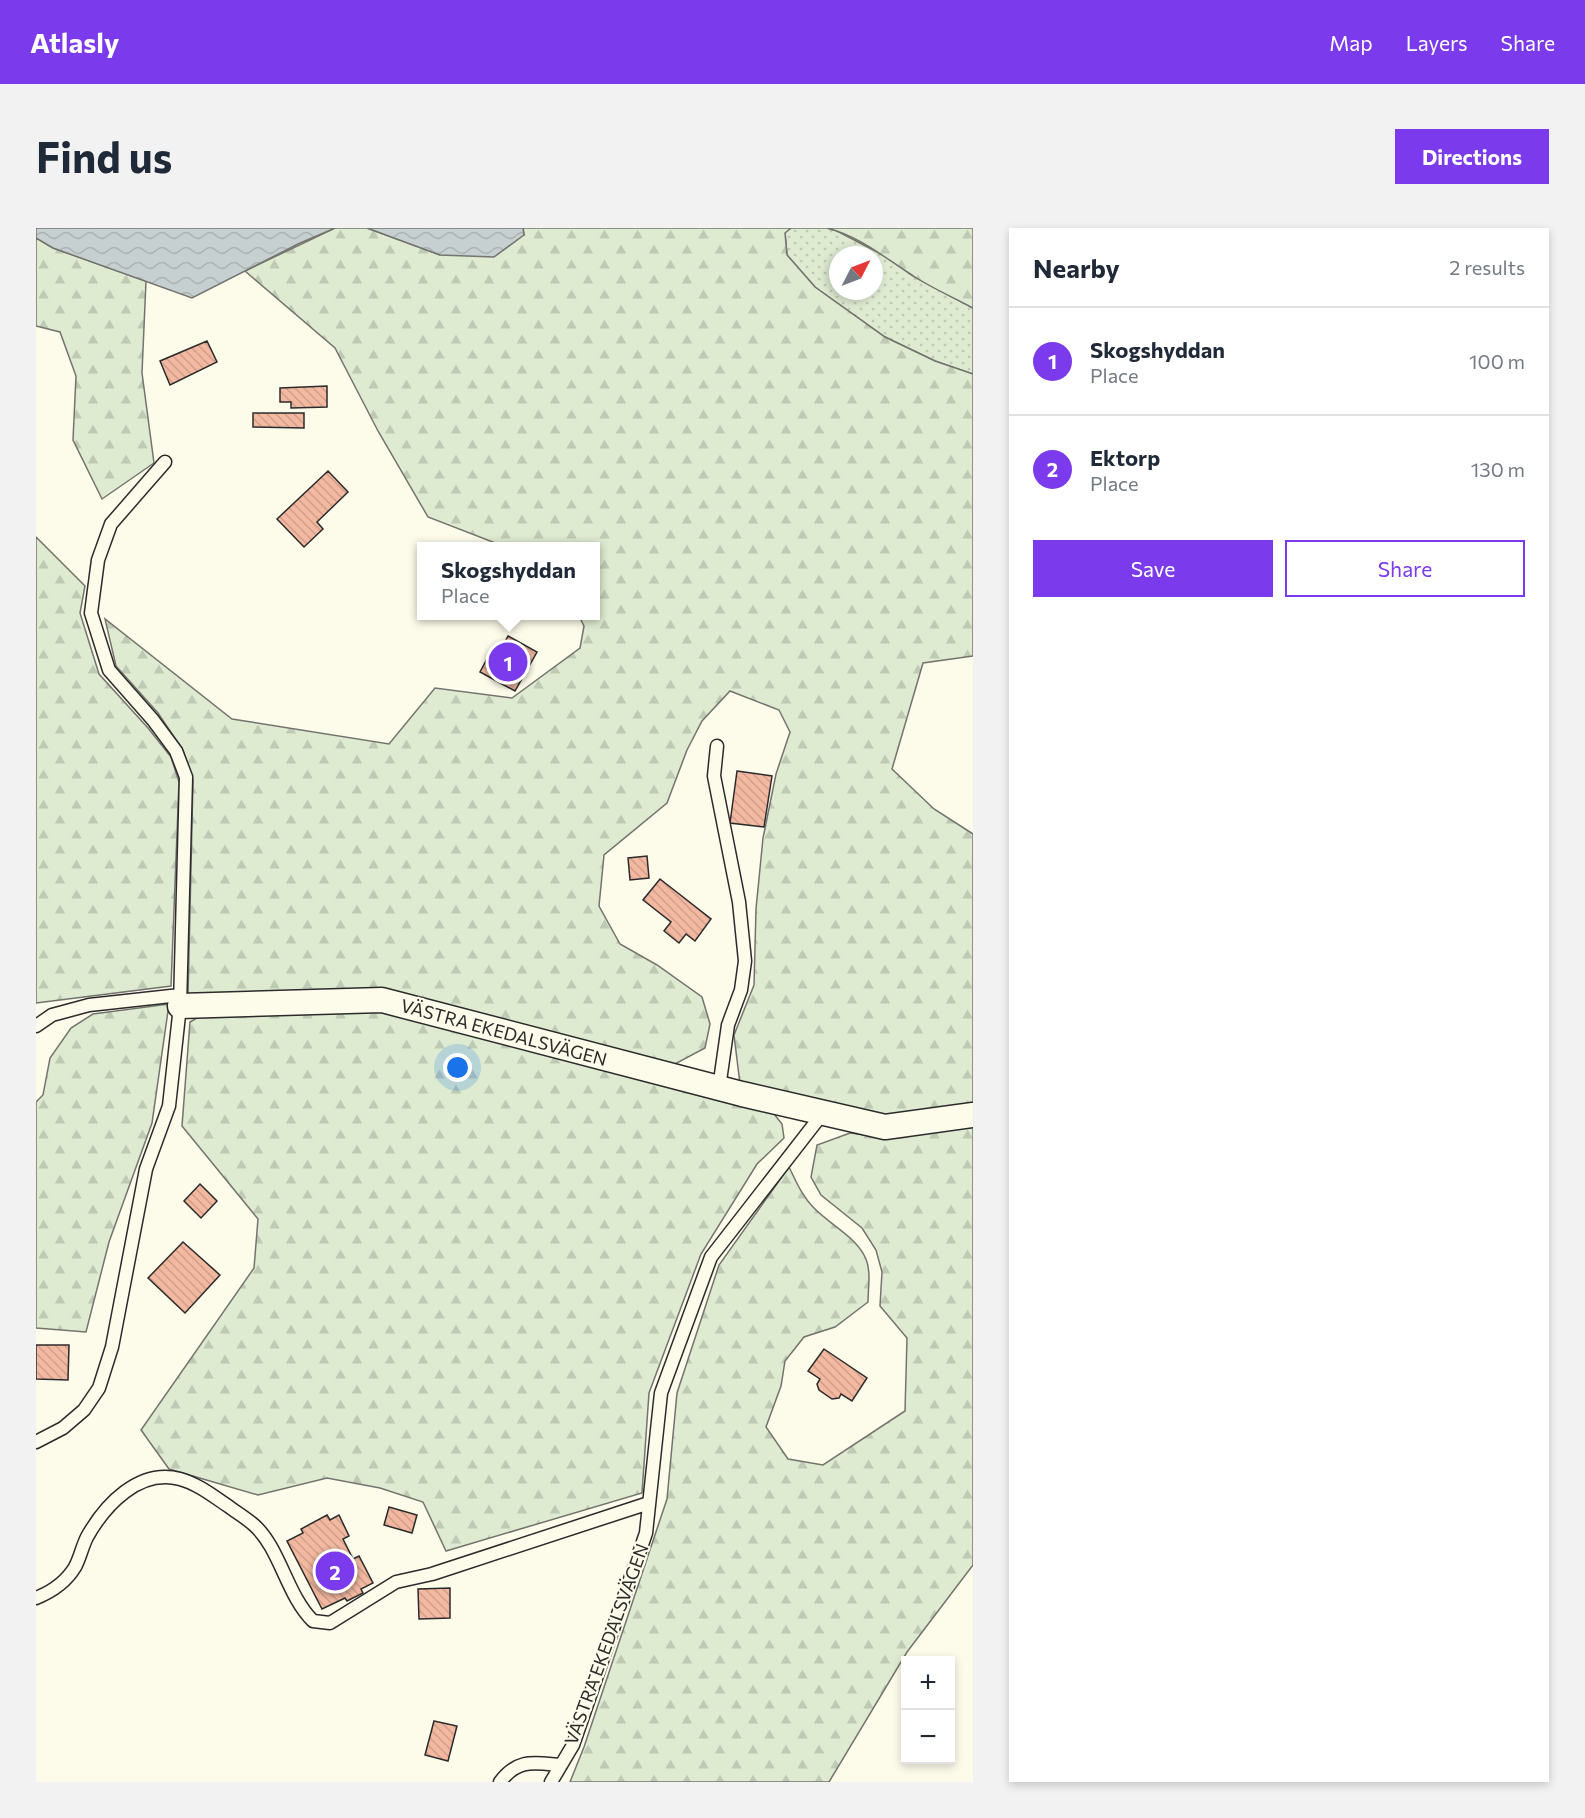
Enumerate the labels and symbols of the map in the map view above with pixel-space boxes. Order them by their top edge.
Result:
north arrow [829,246,883,300]
pin: 1 [488,640,528,684]
street label: VÄSTRA EKEDALSVÄGEN [398,994,610,1070]
your location [443,1053,472,1082]
street label: VÄSTRA EKEDALSVÄGEN [559,1540,653,1748]
pin: 2 [316,1548,354,1594]

